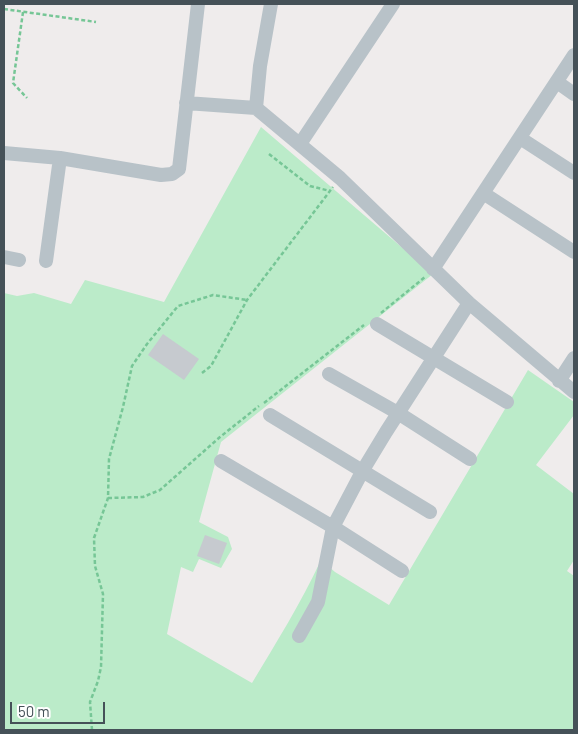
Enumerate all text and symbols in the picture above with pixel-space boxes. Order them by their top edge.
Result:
scale bar [12,692,108,724]
text: 50 m [18,702,50,720]

